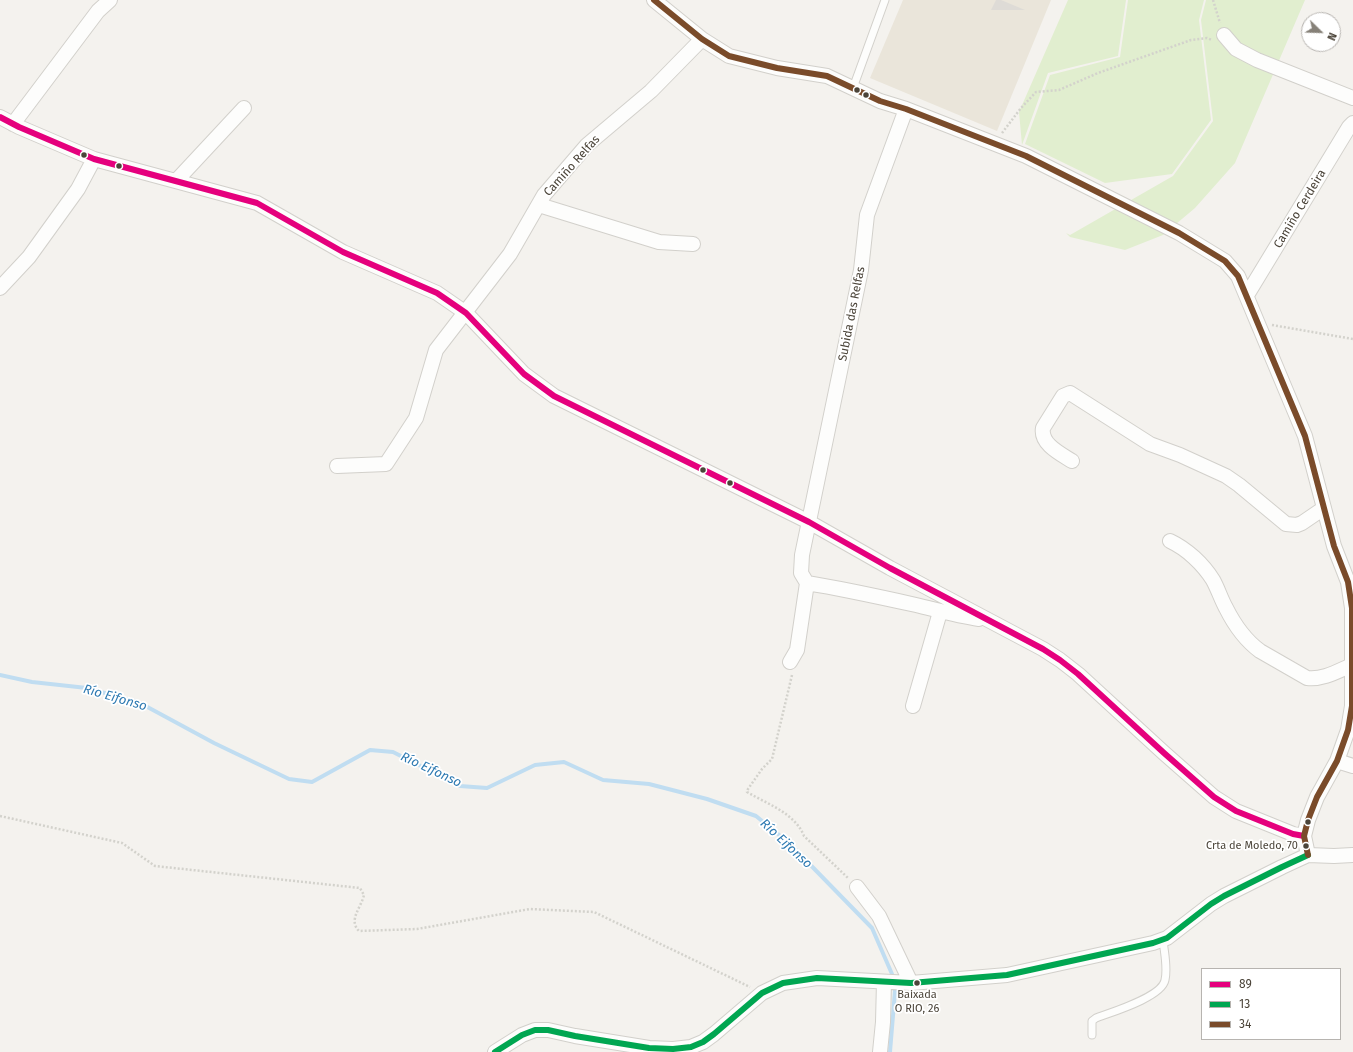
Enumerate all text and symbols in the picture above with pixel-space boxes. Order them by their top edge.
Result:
north arrow [1301,12,1341,52]
text: N [1324,31,1339,42]
unlabelled marker [852,85,862,95]
unlabelled marker [861,90,871,100]
street label: Camiño Relfas [541,133,603,199]
unlabelled marker [79,150,89,160]
unlabelled marker [114,161,124,171]
street label: Camiño Cerdeira [1271,167,1329,251]
street label: Subida das Relfas [836,265,868,363]
unlabelled marker [698,465,708,475]
unlabelled marker [725,478,735,488]
water label: Río Eifonso [81,681,149,715]
water label: Río Eifonso [398,749,464,791]
water label: Río Eifonso [757,816,815,872]
unlabelled marker [1303,817,1313,827]
place label: Crta de Moledo, 70 [1206,839,1298,853]
marker: Crta de Moledo, 70 [1301,841,1311,851]
legend [1201,968,1341,1040]
text: 89 [1239,977,1252,991]
marker: Baixada O RIO, 26 [912,978,922,988]
place label: Baixada O RIO, 26 [895,988,939,1014]
text: 13 [1239,997,1250,1011]
text: 34 [1239,1017,1251,1031]

